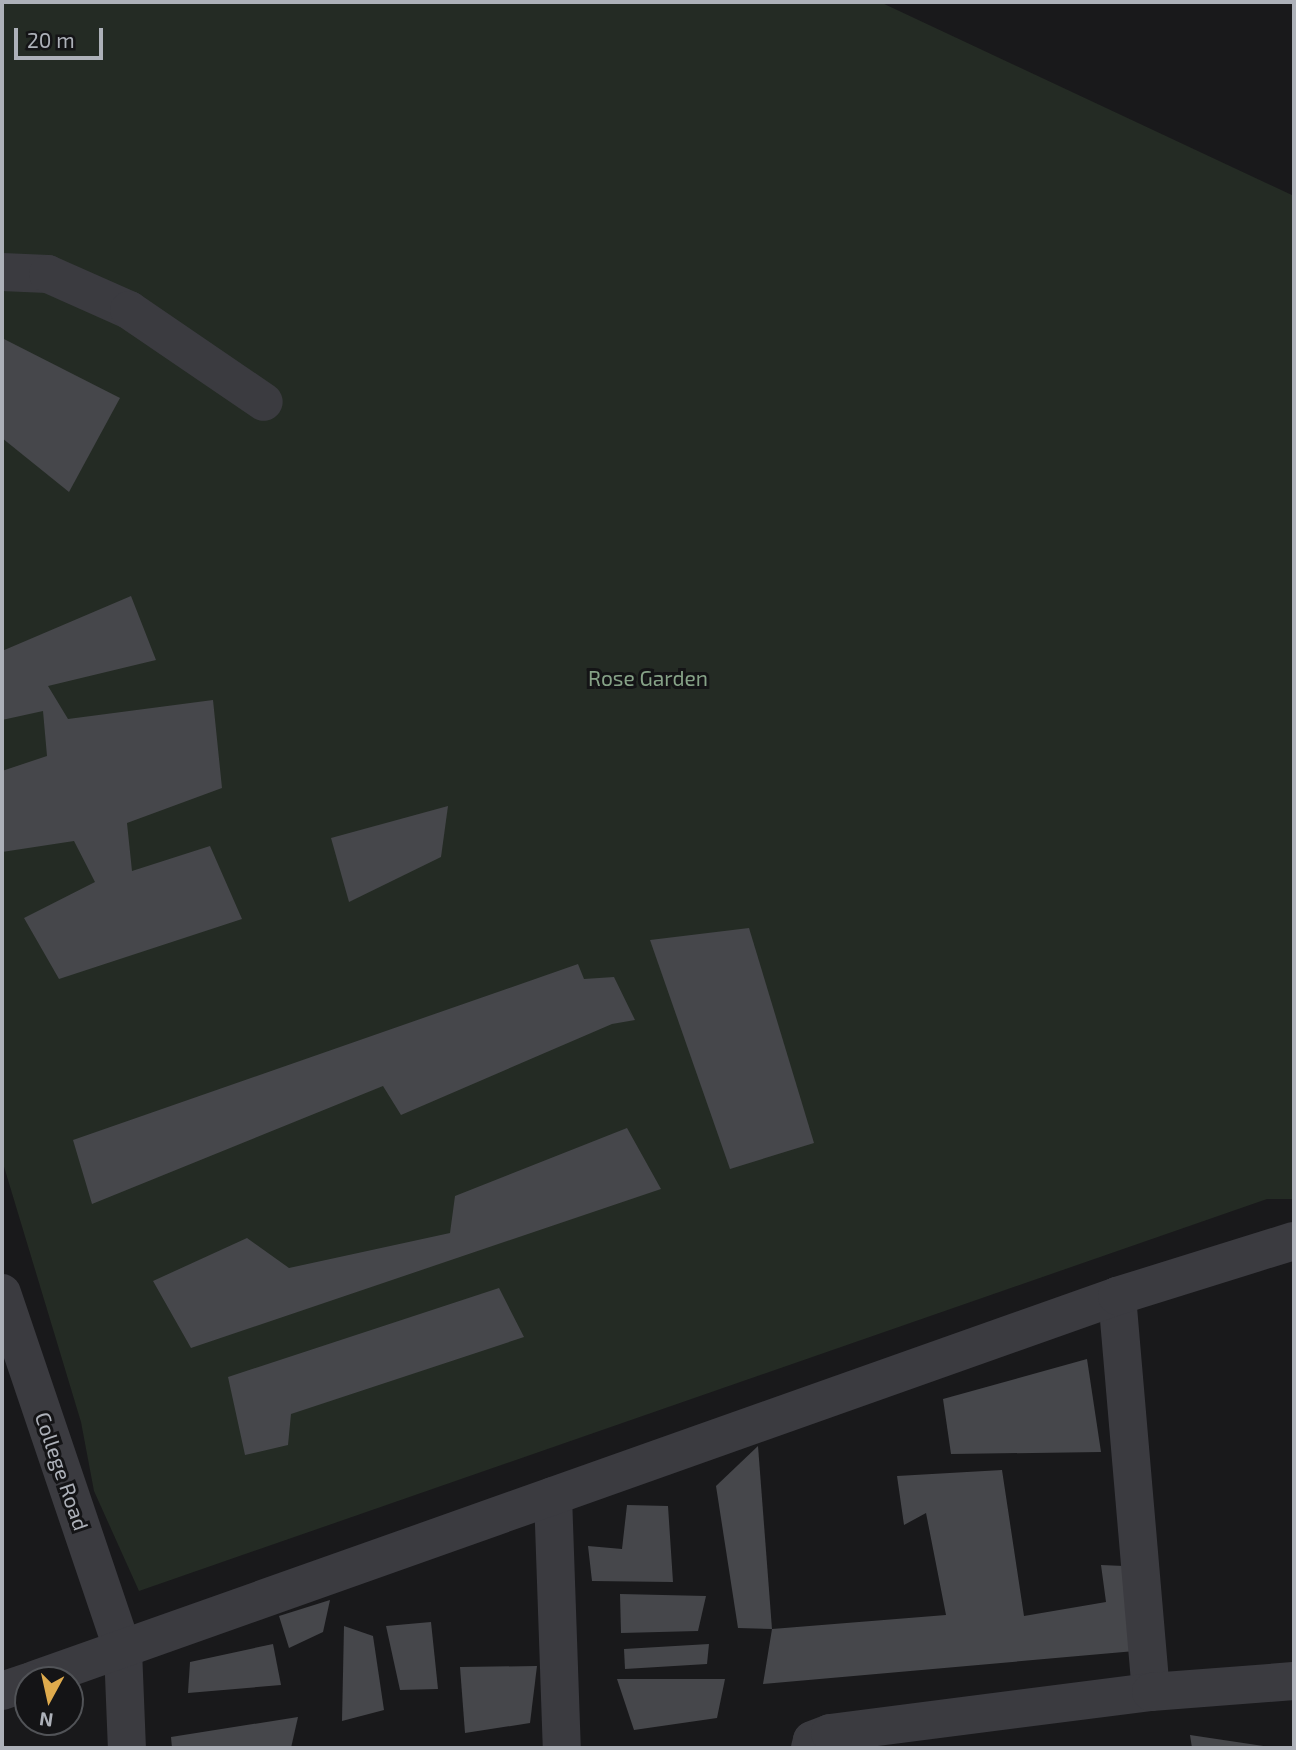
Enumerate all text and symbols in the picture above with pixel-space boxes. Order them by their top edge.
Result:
scale bar [18,14,107,58]
text: 20 m [27,27,75,52]
park label: Rose Garden [588,665,708,691]
street label: College Road [30,1408,94,1534]
north arrow [14,1666,84,1736]
text: N [38,1708,55,1733]

